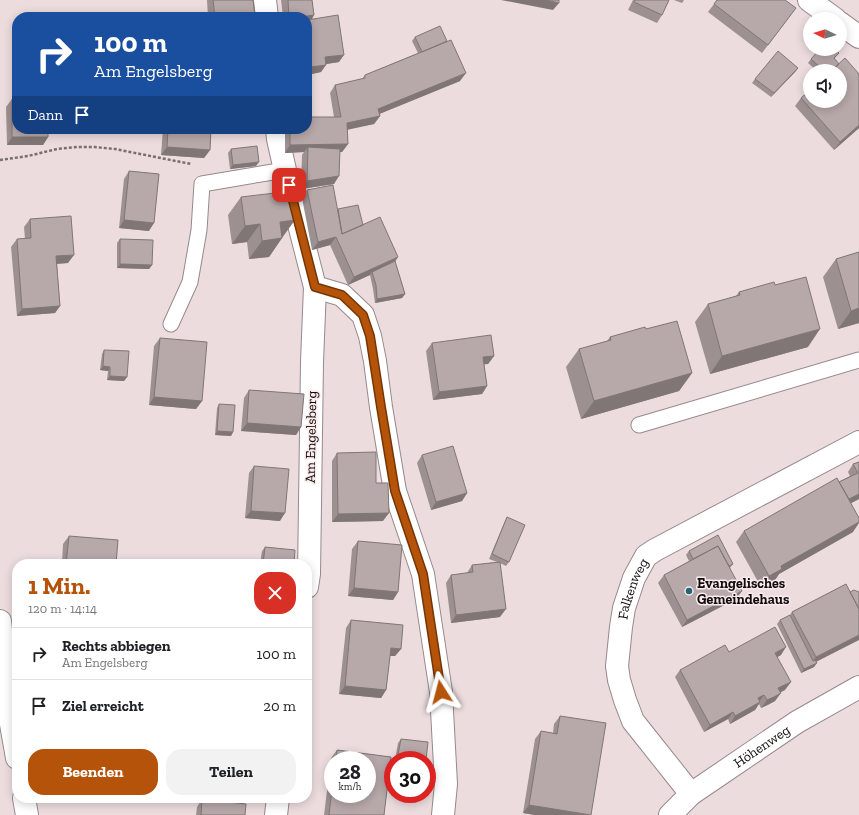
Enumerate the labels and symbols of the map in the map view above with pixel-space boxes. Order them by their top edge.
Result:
north arrow [803,12,847,56]
pin [272,168,306,202]
street label: Am Engelsberg [302,390,320,483]
street label: Falkenweg [614,555,652,621]
place label: Evangelisches Gemeindehaus [697,575,790,608]
marker: Evangelisches Gemeindehaus [684,586,694,596]
position arrow [420,671,462,713]
street label: Höhenweg [730,721,793,771]
speed limit sign: 30 [384,751,436,803]

